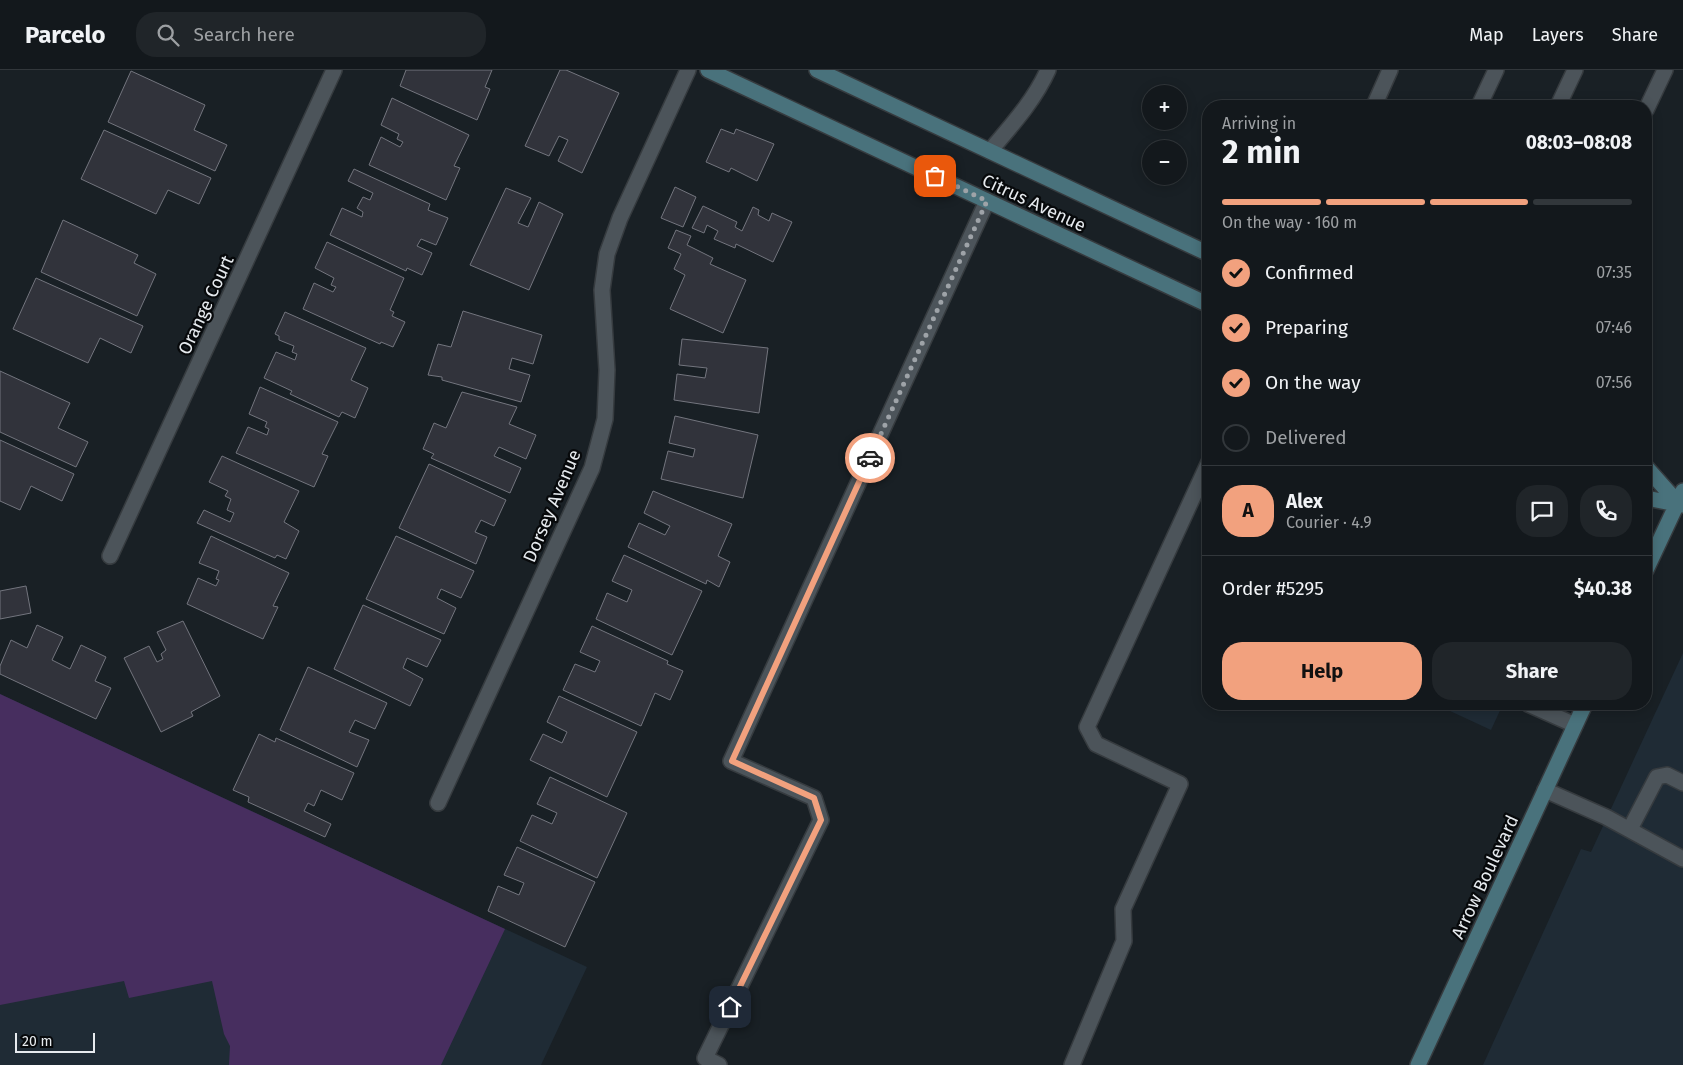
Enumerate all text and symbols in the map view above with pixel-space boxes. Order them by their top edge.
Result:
search box [136,12,486,57]
text: Parcelo [25,21,106,49]
icon: search [154,21,182,49]
text: Search here [194,23,295,46]
text: Map [1469,24,1504,46]
text: Layers [1532,24,1584,46]
text: Share [1612,24,1658,46]
map controls [1142,85,1187,185]
button: + [1142,85,1187,130]
text: Arriving in [1222,114,1296,133]
text: 08:03–08:08 [1526,131,1632,154]
text: 2 min [1222,133,1301,171]
button: − [1142,140,1187,185]
pin [914,155,956,197]
icon: bag [921,162,949,190]
street label: Citrus Avenue [979,169,1089,237]
text: On the way · 160 m [1222,213,1357,232]
street label: Orange Court [173,251,239,358]
icon: check [1222,259,1250,287]
text: Confirmed [1265,261,1354,284]
text: 07:35 [1596,263,1632,282]
icon: check [1222,314,1250,342]
text: Preparing [1265,316,1348,339]
text: 07:46 [1595,318,1632,337]
icon: check [1222,369,1250,397]
text: On the way [1265,371,1361,394]
text: 07:56 [1596,373,1632,392]
text: Delivered [1265,426,1347,449]
courier [845,433,895,483]
icon: car [856,444,884,472]
street label: Dorsey Avenue [518,446,586,566]
button: chat [1516,485,1568,537]
button: phone [1580,485,1632,537]
text: Alex [1286,490,1323,513]
text: A [1242,499,1254,522]
text: Courier · 4.9 [1286,513,1372,532]
text: Order #5295 [1222,577,1324,600]
text: $40.38 [1574,577,1632,600]
button: Help [1222,642,1422,700]
button: Share [1432,642,1632,700]
street label: Arrow Boulevard [1447,812,1523,942]
pin [709,986,751,1028]
icon: home [716,993,744,1021]
scale bar [15,1030,95,1053]
text: 20 m [22,1033,52,1050]

